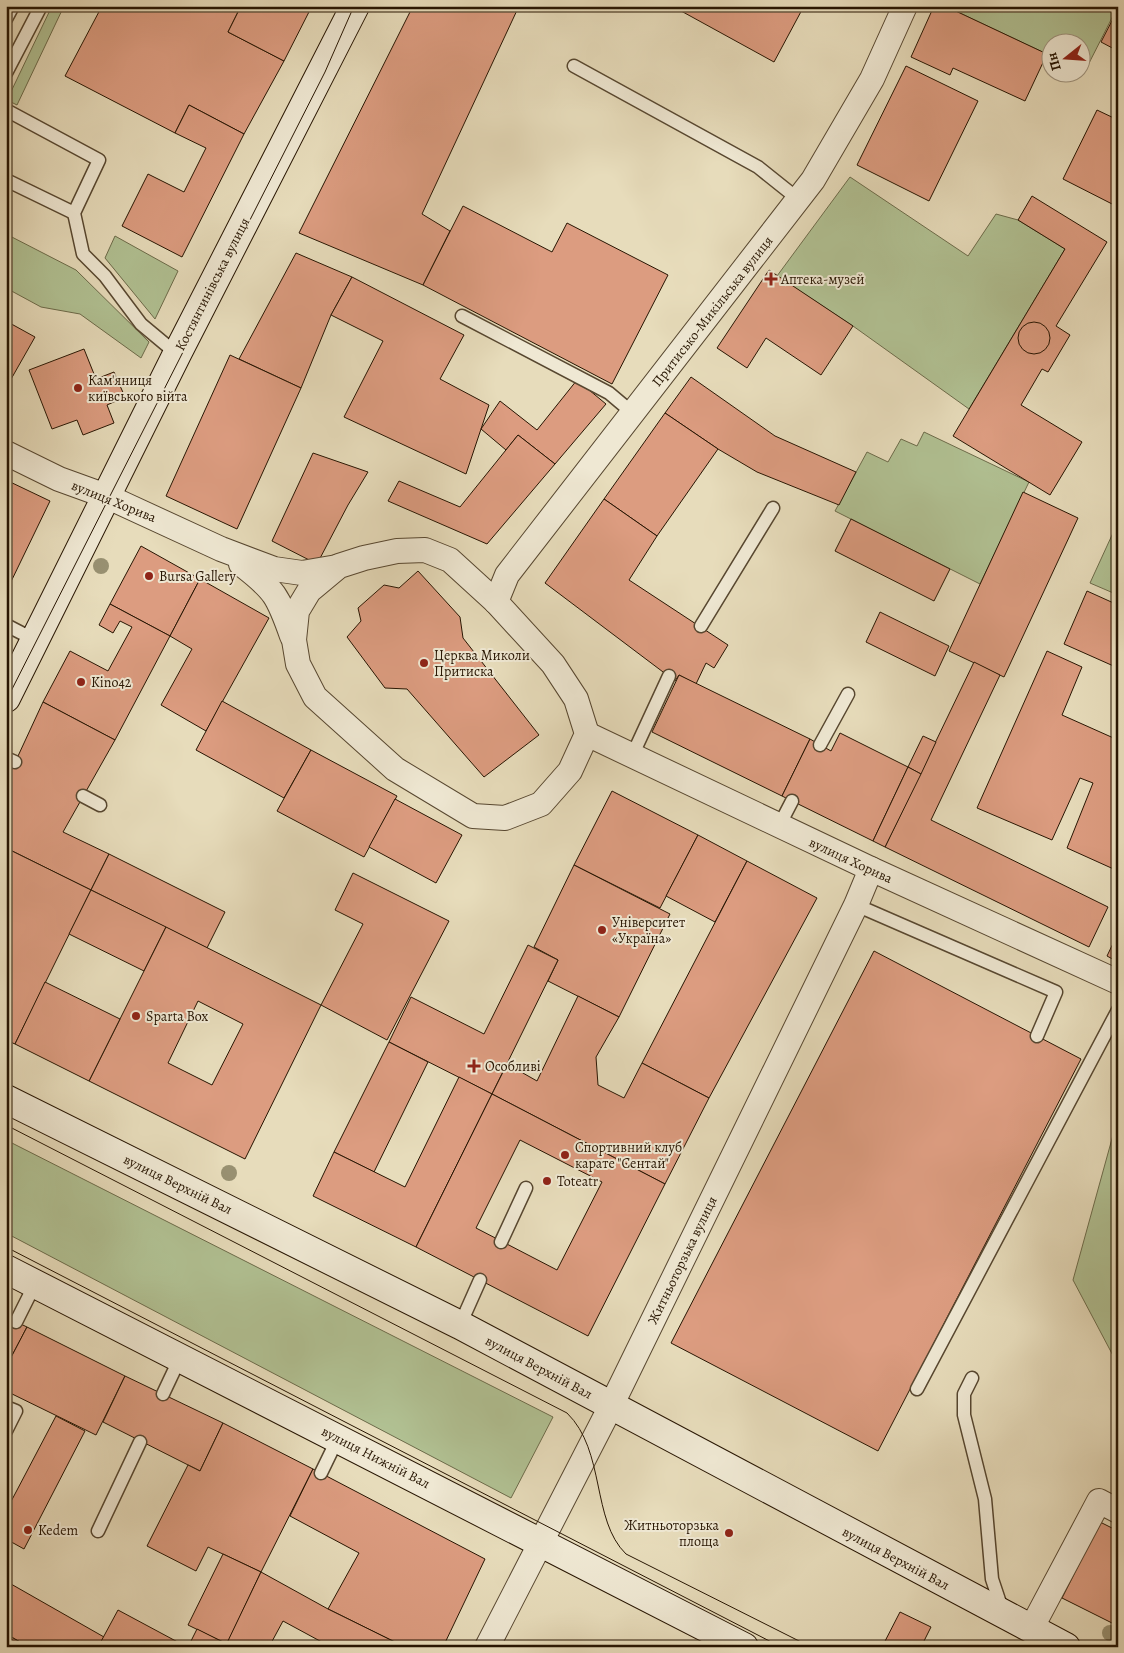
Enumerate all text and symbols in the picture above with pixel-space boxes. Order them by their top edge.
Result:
north arrow [1042,32,1092,82]
text: Пн [1042,50,1066,73]
street label: Костянтинівська вулиця [171,214,254,354]
street label: Притисько-Микільська вулиця [648,232,777,391]
place label: Аптека-музей [780,270,865,289]
marker: Аптека-музей [765,273,777,285]
place label: Кам'яниця київського війта [88,371,188,406]
marker: Кам'яниця київського війта [72,382,84,394]
street label: вулиця Хорива [69,476,160,527]
place label: Bursa Gallery [159,567,237,586]
marker: Bursa Gallery [143,570,155,582]
place label: Церква Миколи Притиска [434,646,530,681]
marker: Церква Миколи Притиска [418,657,430,669]
place label: Kino42 [91,673,132,692]
marker: Kino42 [75,676,87,688]
street label: вулиця Хорива [806,833,896,888]
place label: Університет «Україна» [612,913,685,948]
marker: Університет «Україна» [596,924,608,936]
place label: Sparta Box [146,1007,209,1026]
marker: Sparta Box [130,1010,142,1022]
place label: Особливі [485,1057,541,1076]
marker: Особливі [467,1059,481,1073]
place label: Спортивний клуб карате "Сентай" [575,1138,682,1173]
marker: Спортивний клуб карате "Сентай" [559,1149,571,1161]
street label: вулиця Верхній Вал [120,1150,235,1219]
place label: Toteatr [557,1172,599,1191]
marker: Toteatr [541,1175,553,1187]
street label: Житньоторзька вулиця [643,1193,722,1327]
street label: вулиця Верхній Вал [482,1331,596,1404]
street label: вулиця Нижній Вал [318,1422,433,1493]
place label: Житньоторзька площа [624,1516,720,1551]
place label: Kedem [38,1521,78,1540]
street label: вулиця Верхній Вал [839,1522,953,1595]
marker: Kedem [22,1524,34,1536]
marker: Житньоторзька площа [723,1527,735,1539]

